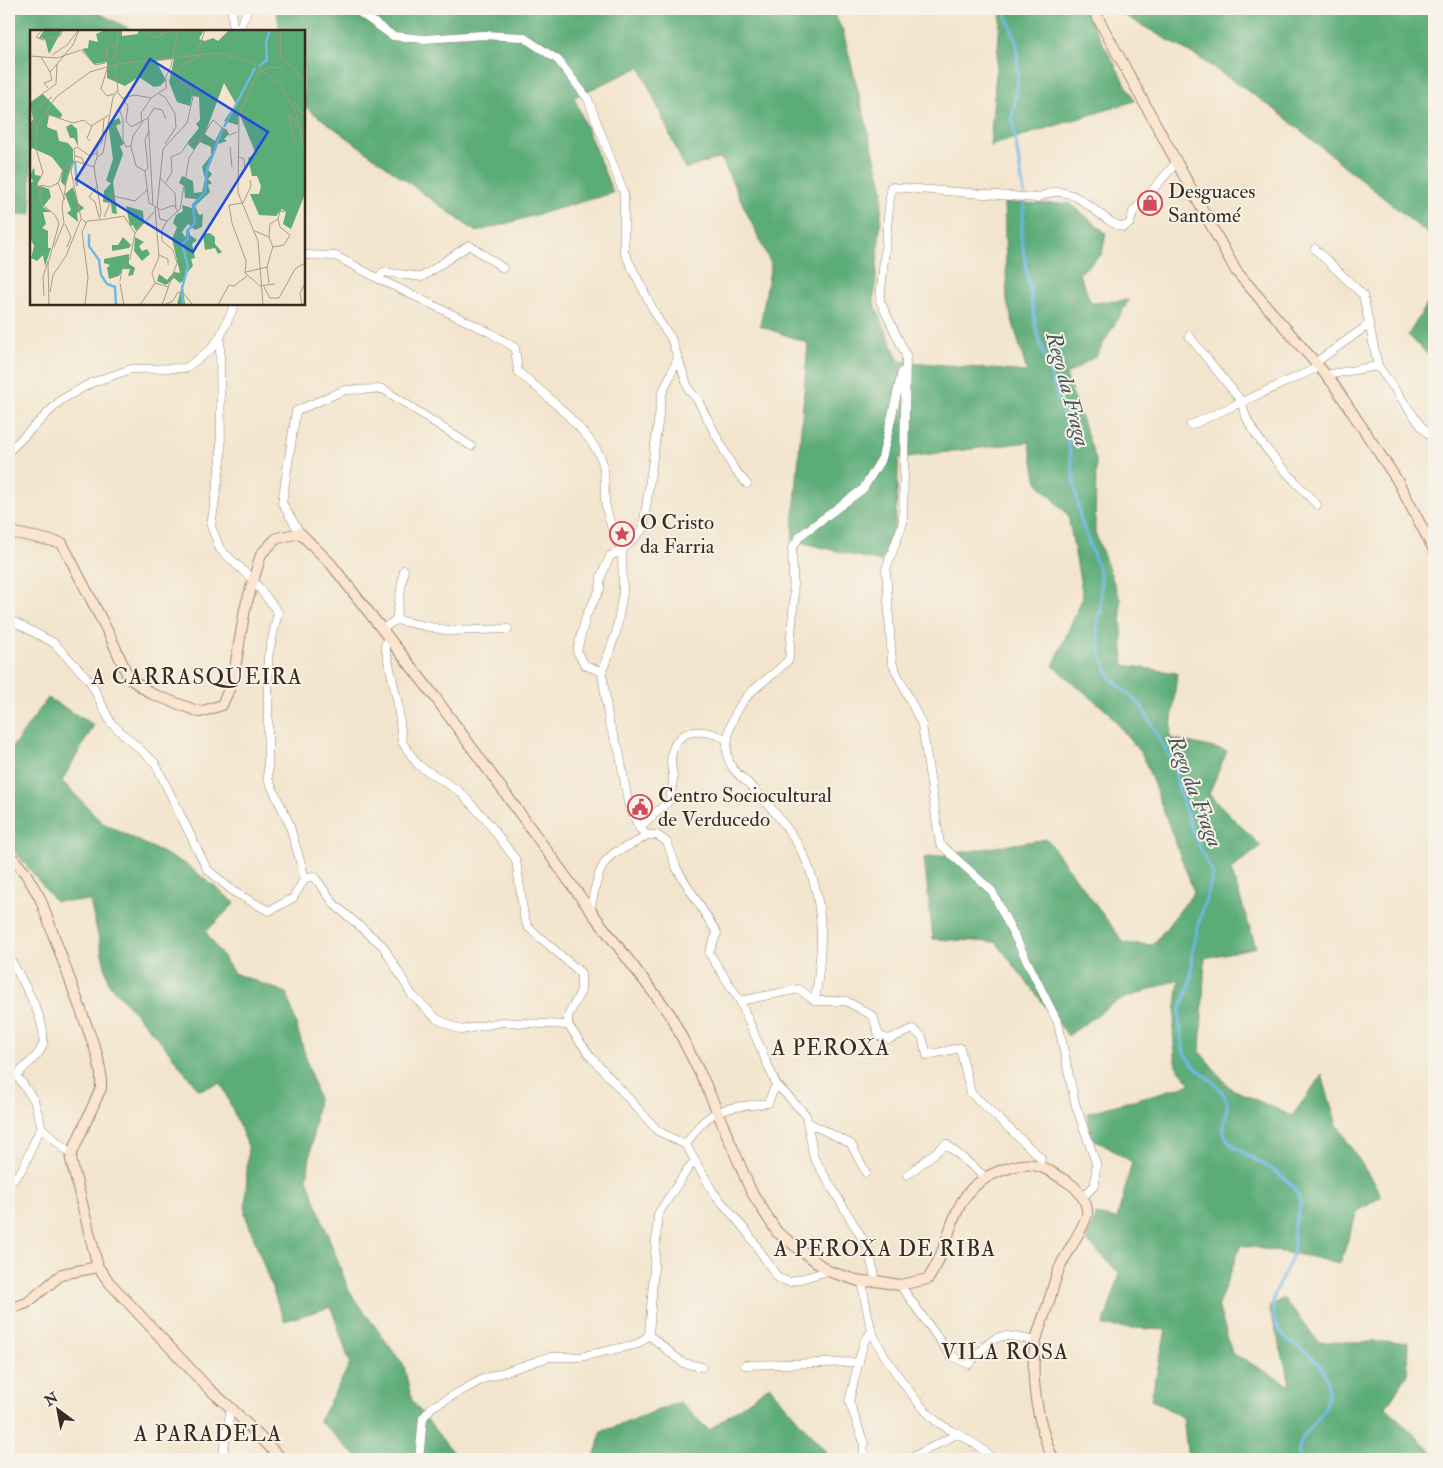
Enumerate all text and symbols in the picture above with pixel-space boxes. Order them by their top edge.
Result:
inset map [30,30,305,305]
place label: Desguaces Santomé [1168,178,1256,229]
shop icon: Desguaces Santomé [1137,190,1163,216]
water label: Rego da Fraga [1039,328,1097,450]
place label: O Cristo da Farria [640,509,715,560]
place icon: O Cristo da Farria [609,521,635,547]
district label: A CARRASQUEIRA [90,663,303,691]
water label: Rego da Fraga [1161,731,1229,851]
place label: Centro Sociocultural de Verducedo [658,782,833,833]
public building icon: Centro Sociocultural de Verducedo [627,794,653,820]
district label: A PEROXA [771,1034,890,1062]
district label: A PEROXA DE RIBA [773,1235,996,1263]
district label: VILA ROSA [941,1338,1069,1366]
north arrow [32,1386,82,1436]
text: N [41,1389,62,1410]
district label: A PARADELA [133,1420,282,1448]

